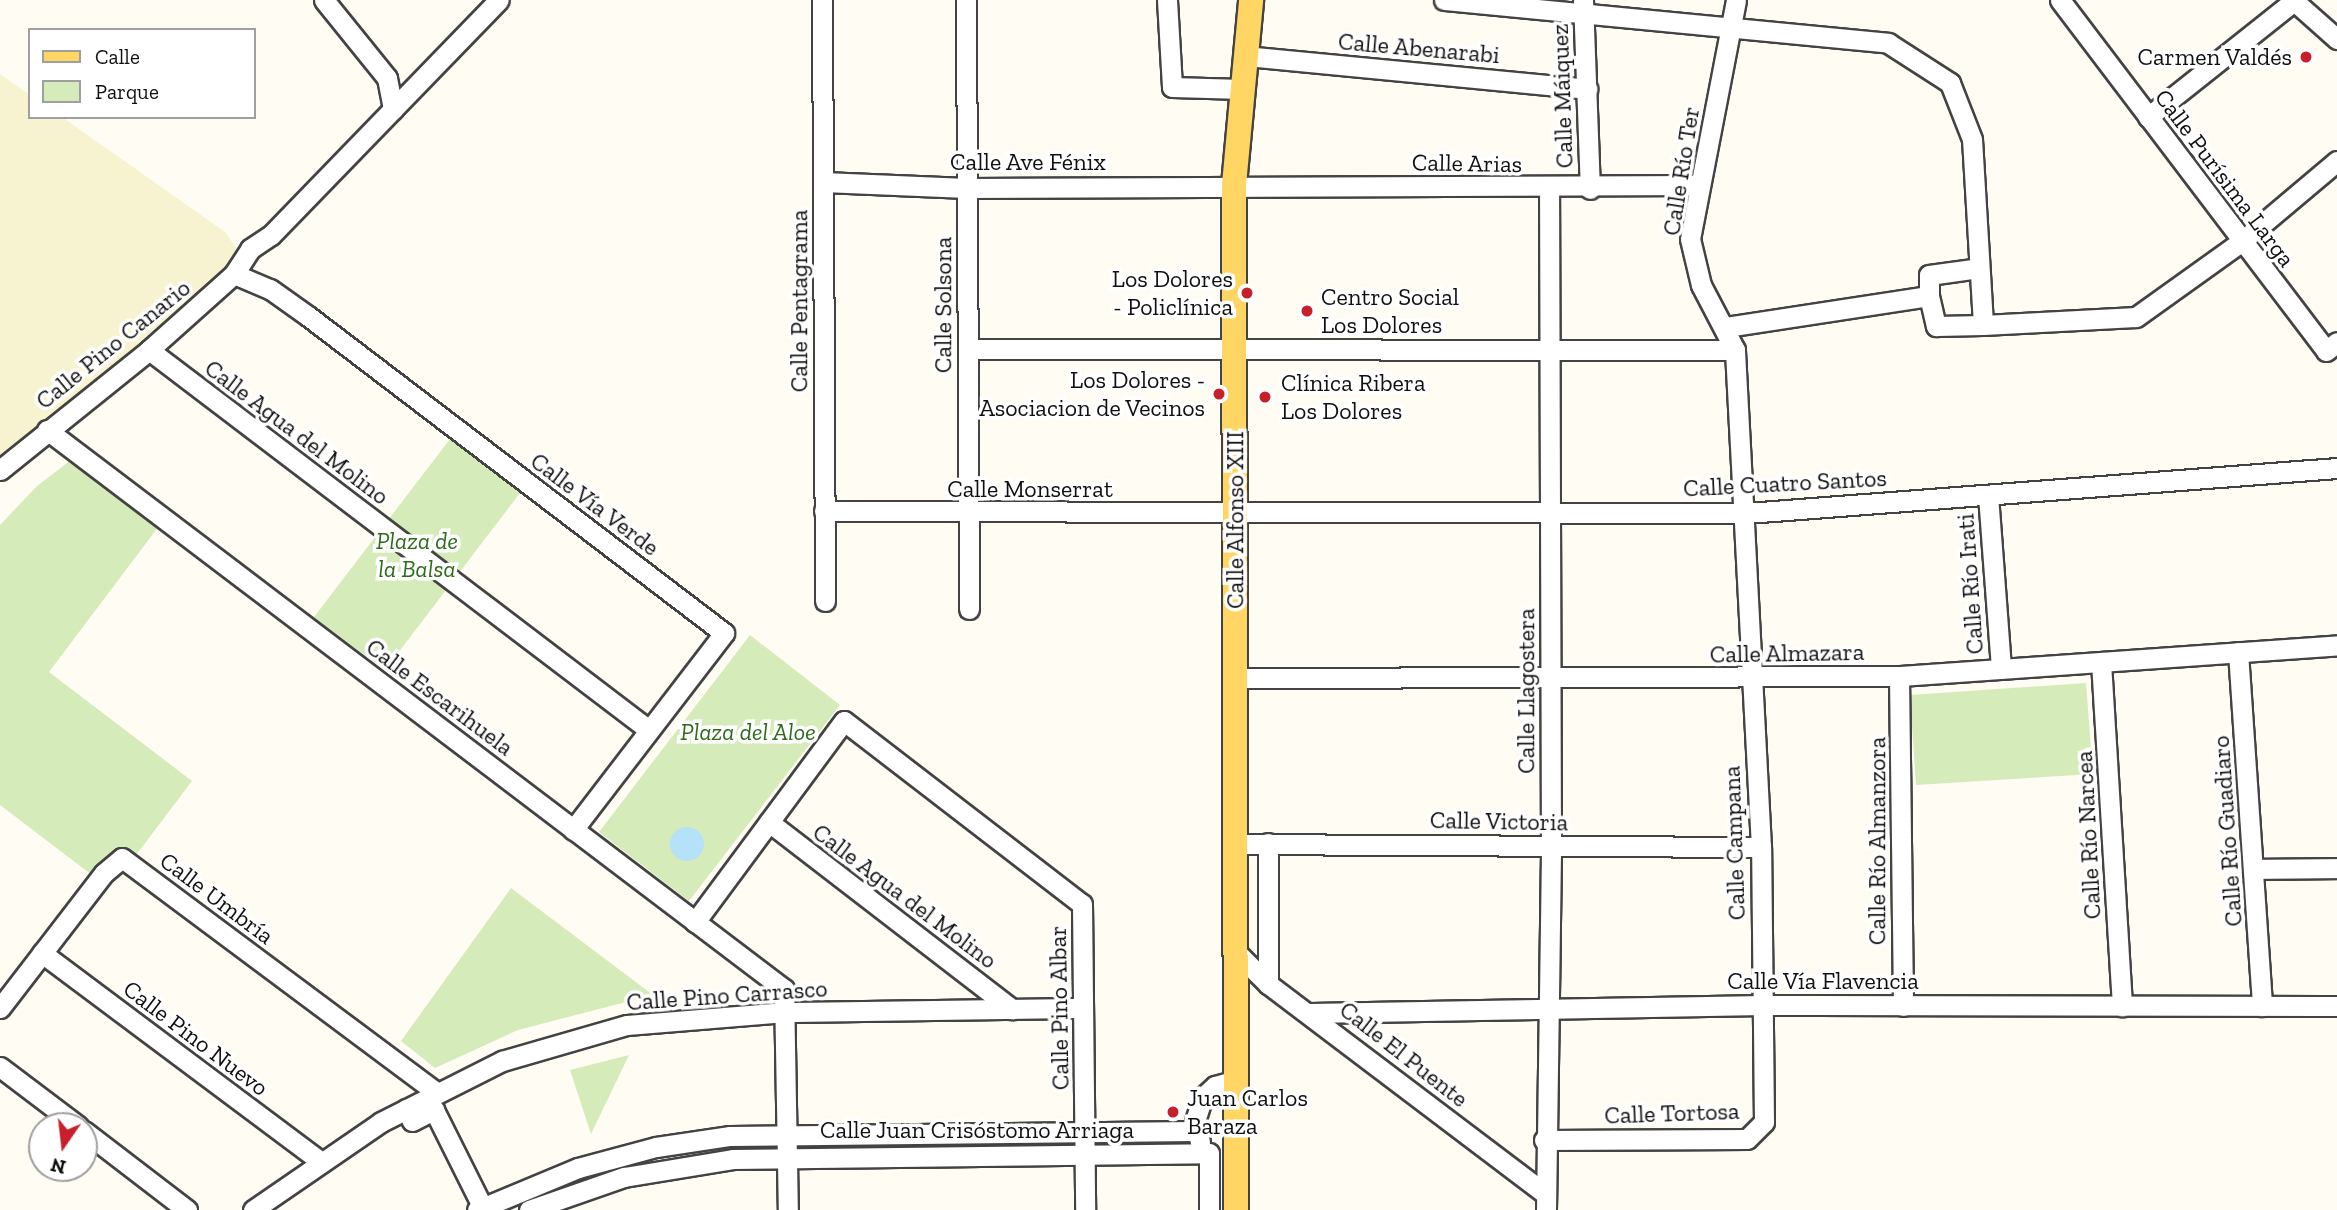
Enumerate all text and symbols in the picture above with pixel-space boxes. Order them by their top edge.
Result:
street label: Calle Máiquez [1545,23,1579,169]
street label: Calle Abenarabi [1337,27,1501,69]
legend [28,28,256,119]
place label: Carmen Valdés [2137,43,2292,71]
text: Calle [95,44,140,69]
marker: Carmen Valdés [2298,49,2314,65]
text: Parque [95,79,159,104]
street label: Calle Purísima Larga [2149,83,2301,273]
street label: Calle Río Ter [1657,104,1705,238]
street label: Calle Ave Fénix [950,148,1106,176]
street label: Calle Arias [1411,148,1523,178]
street label: Calle Pentagrama [785,210,813,392]
street label: Calle Solsona [929,237,957,373]
place label: Los Dolores - Policlínica [1112,265,1233,321]
street label: Calle Pino Canario [30,273,196,415]
place label: Centro Social Los Dolores [1321,283,1459,339]
marker: Los Dolores - Policlínica [1239,285,1255,301]
marker: Centro Social Los Dolores [1299,303,1315,319]
street label: Calle Agua del Molino [199,353,395,511]
place label: Los Dolores - Asociacion de Vecinos [978,366,1205,422]
place label: Clínica Ribera Los Dolores [1281,369,1426,425]
marker: Los Dolores - Asociacion de Vecinos [1211,386,1227,402]
marker: Clínica Ribera Los Dolores [1255,387,1275,407]
street label: Calle Alfonso XIII [1221,431,1249,609]
street label: Calle Vía Verde [524,446,666,562]
street label: Calle Cuatro Santos [1683,463,1887,503]
street label: Calle Monserrat [947,475,1113,503]
street label: Calle Río Irati [1951,513,1989,655]
park label: Plaza de la Balsa [376,527,458,583]
street label: Calle Llagostera [1512,608,1540,774]
street label: Calle Escarihuela [361,632,519,762]
street label: Calle Almazara [1709,637,1865,669]
park label: Plaza del Aloe [680,718,816,746]
street label: Calle Río Guadiaro [2206,735,2248,927]
street label: Calle Río Almanzora [1863,737,1891,945]
street label: Calle Río Narcea [2069,750,2107,920]
street label: Calle Campana [1717,765,1751,921]
street label: Calle Victoria [1429,805,1569,837]
street label: Calle Agua del Molino [807,817,1003,975]
street label: Calle Umbría [154,846,280,950]
street label: Calle Pino Albar [1043,925,1075,1091]
street label: Calle Vía Flavencia [1727,967,1919,995]
street label: Calle Pino Nuevo [118,974,274,1102]
street label: Calle Pino Carrasco [626,974,828,1016]
street label: Calle El Puente [1334,995,1474,1113]
place label: Juan Carlos Baraza [1187,1084,1308,1140]
street label: Calle Tortosa [1604,1096,1740,1130]
marker: Juan Carlos Baraza [1165,1104,1181,1120]
north arrow [28,1112,98,1182]
street label: Calle Juan Crisóstomo Arriaga [819,1116,1135,1144]
text: N [48,1153,68,1179]

